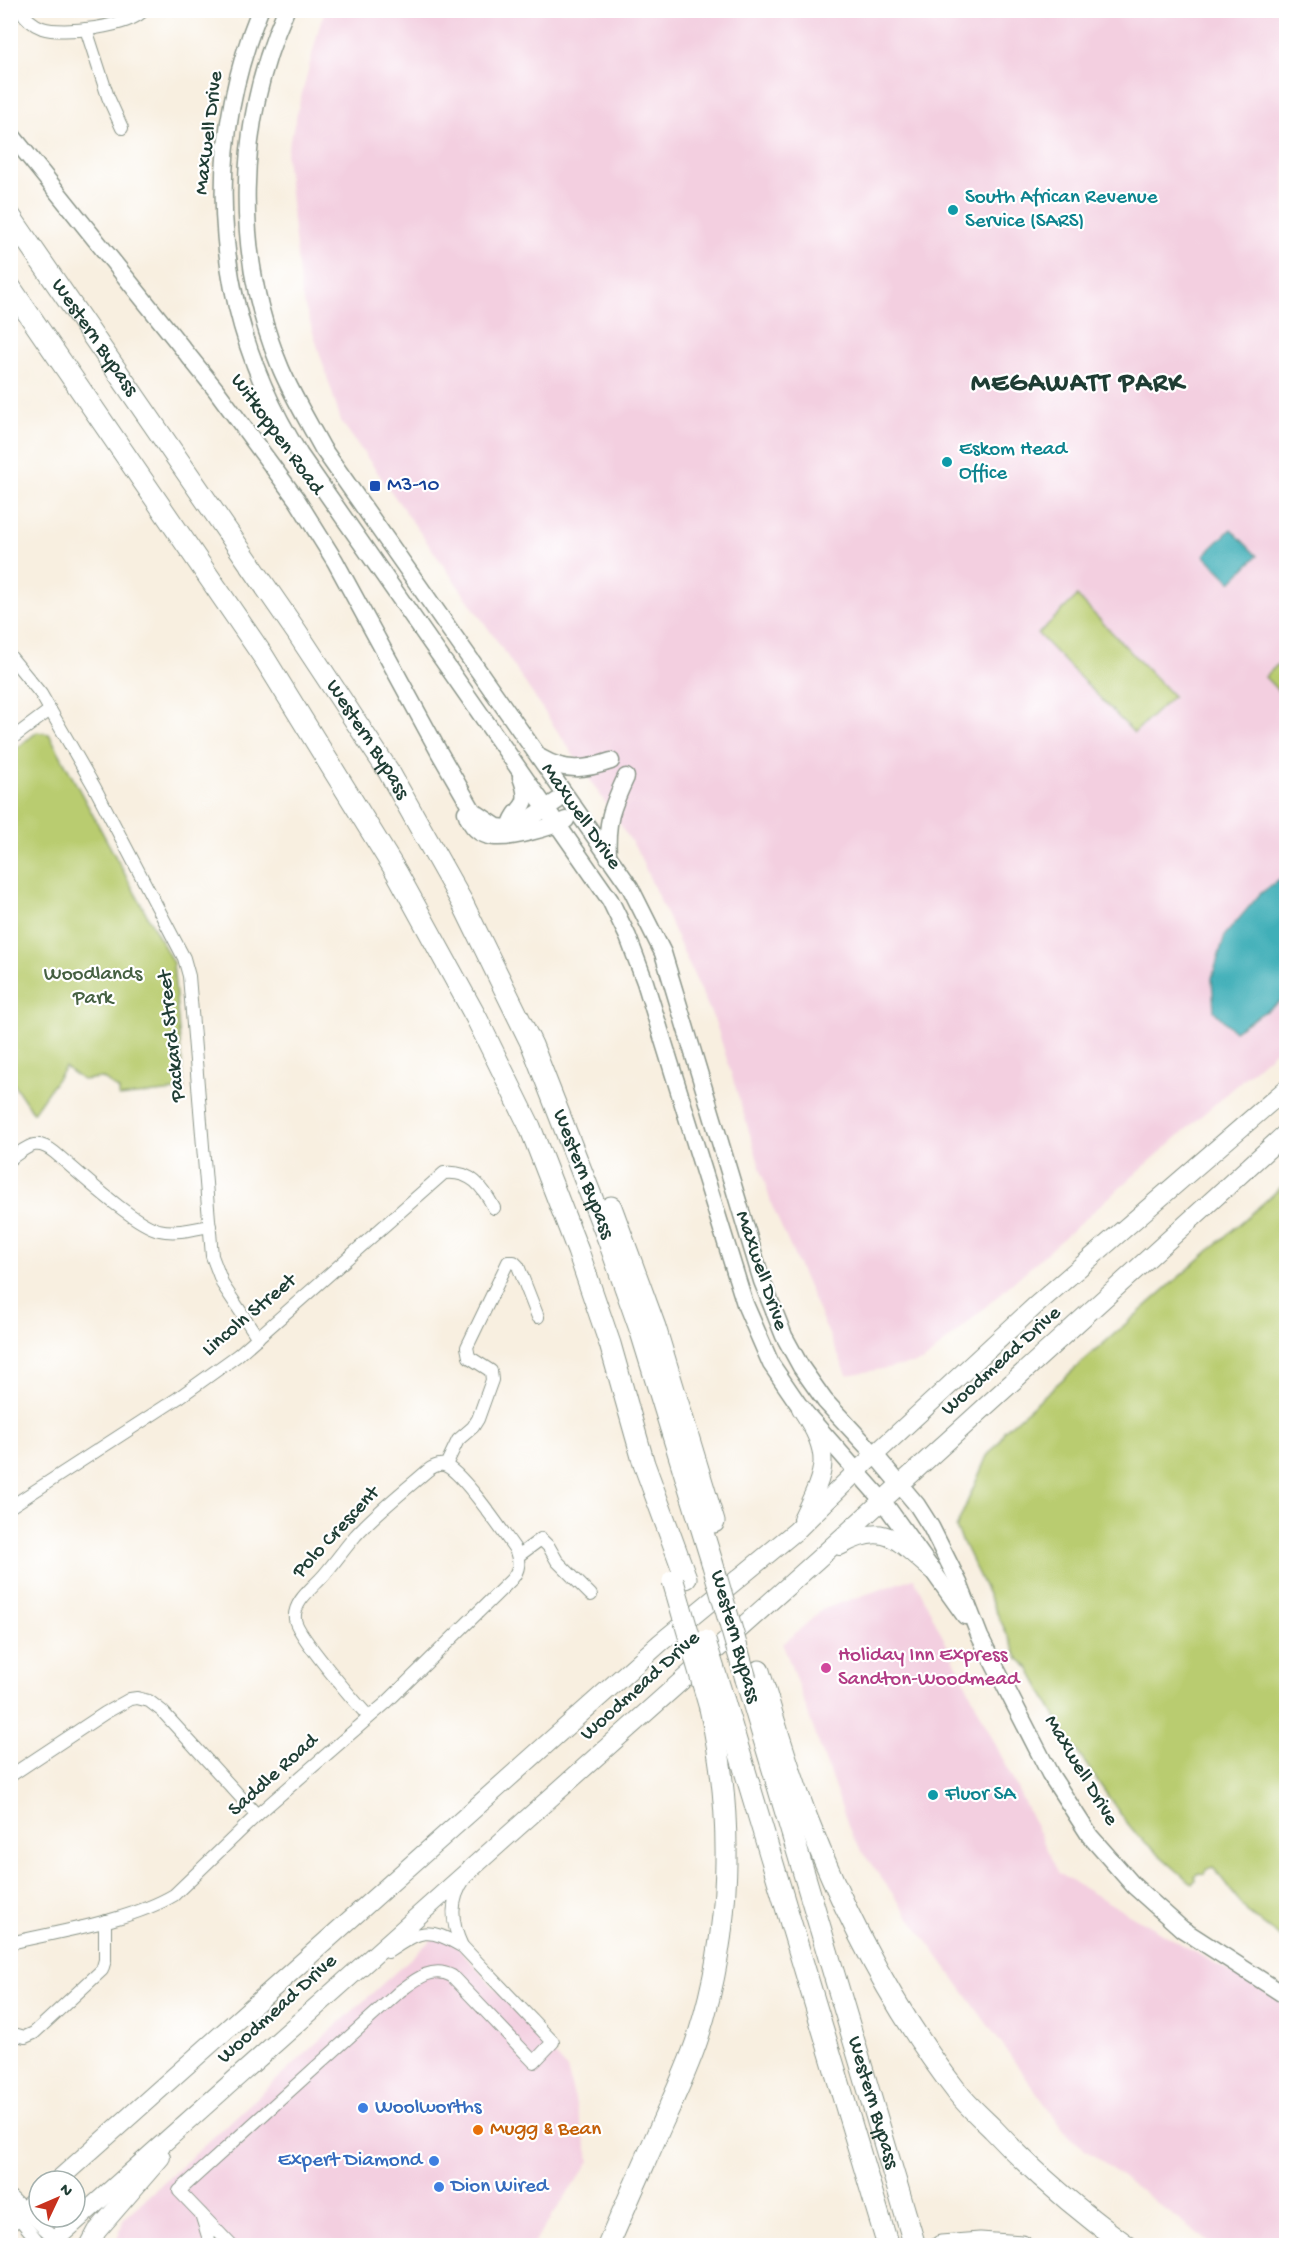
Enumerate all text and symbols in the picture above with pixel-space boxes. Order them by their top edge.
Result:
street label: Maxwell Drive [190,69,230,196]
place label: South African Revenue Service (SARS) [965,186,1159,235]
marker: South African Revenue Service (SARS) [946,203,960,217]
street label: Western Bypass [45,274,144,402]
district label: MEGAWATT PARK [971,369,1187,401]
street label: Witkoppen Road [224,370,329,502]
place label: Eskom Head Office [959,438,1068,487]
marker: Eskom Head Office [940,455,954,469]
place label: M3-10 [387,474,440,499]
marker: M3-10 [368,479,382,493]
street label: Western Bypass [319,676,415,805]
street label: Maxwell Drive [534,759,627,876]
park label: Woodlands Park [44,963,143,1012]
street label: Packard Street [153,967,192,1104]
street label: Western Bypass [546,1106,620,1244]
street label: Maxwell Drive [728,1208,792,1335]
street label: Lincoln Street [198,1268,304,1363]
street label: Woodmead Drive [937,1301,1068,1422]
street label: Polo Crescent [287,1480,388,1585]
street label: Western Bypass [703,1568,765,1707]
street label: Woodmead Drive [576,1626,707,1747]
place label: Holiday Inn Express Sandton-Woodmead [838,1644,1021,1693]
marker: Holiday Inn Express Sandton-Woodmead [819,1661,833,1675]
street label: Maxwell Drive [1037,1711,1123,1832]
street label: Saddle Road [224,1728,325,1823]
place label: Fluor SA [944,1783,1017,1808]
marker: Fluor SA [926,1788,940,1802]
street label: Woodmead Drive [213,1949,344,2070]
street label: Western Bypass [841,2033,904,2173]
place label: Woolworths [375,2096,483,2121]
marker: Woolworths [356,2101,370,2115]
place label: Mugg & Bean [490,2118,601,2143]
marker: Mugg & Bean [471,2123,485,2137]
place label: Expert Diamond [278,2149,424,2174]
marker: Expert Diamond [427,2154,441,2168]
north arrow [27,2169,87,2229]
place label: Dion Wired [449,2175,550,2200]
marker: Dion Wired [432,2180,446,2194]
text: N [55,2181,76,2202]

